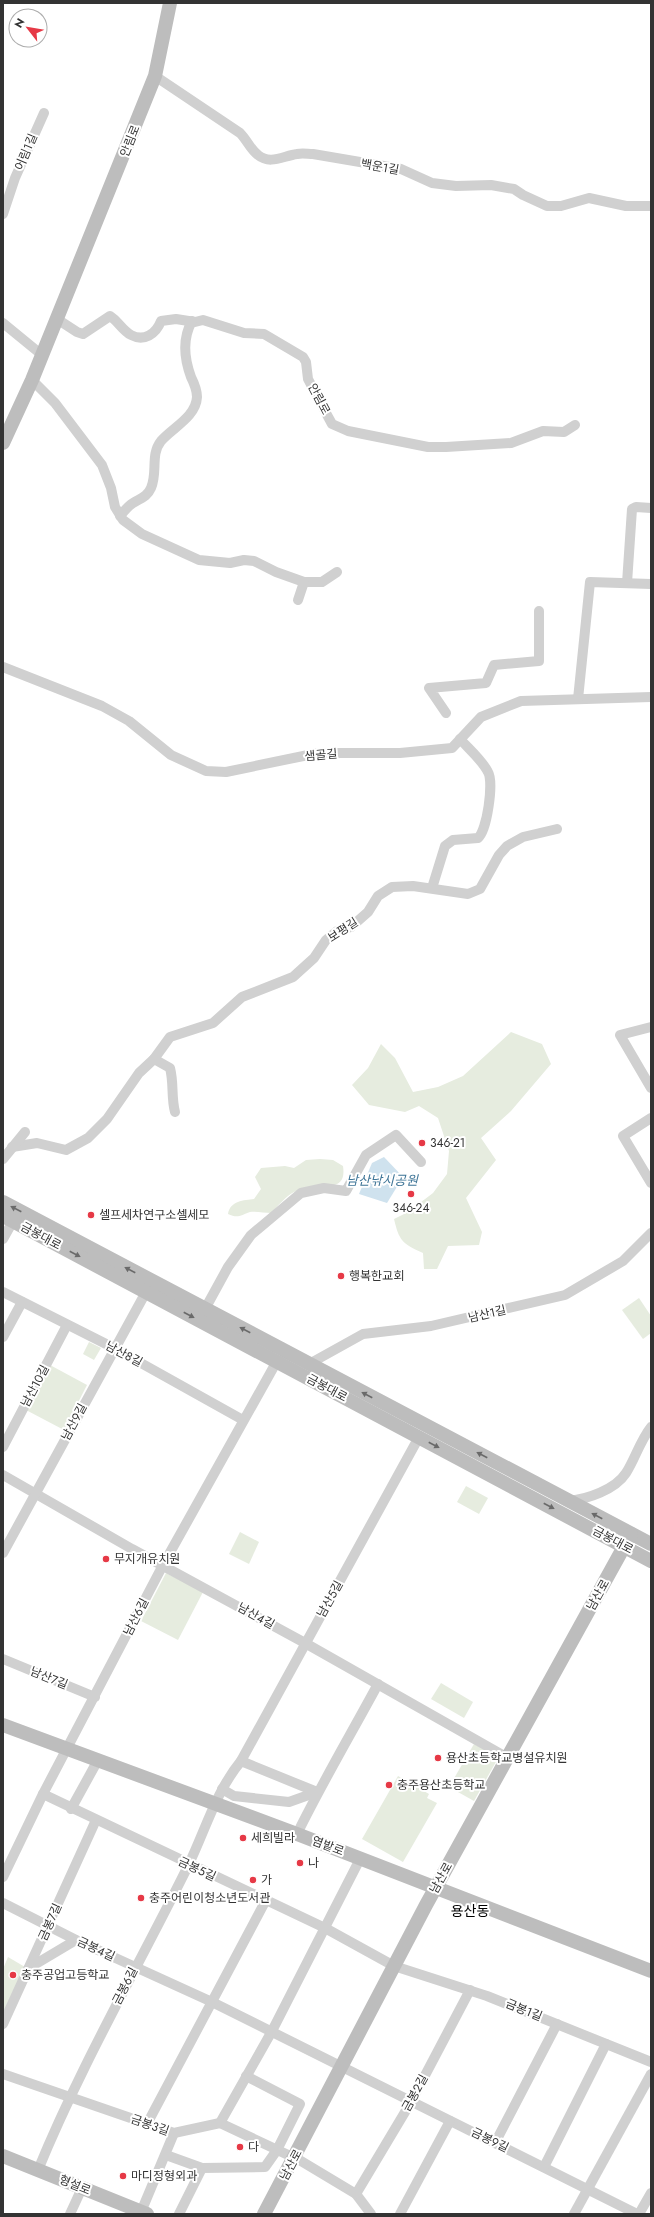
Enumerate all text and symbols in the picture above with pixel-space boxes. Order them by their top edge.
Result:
north arrow [8,8,48,48]
text: N [10,15,29,31]
street label: 안림로 [115,122,145,160]
street label: 어림1길 [10,131,42,173]
street label: 백운1길 [359,155,401,179]
street label: 안림로 [303,380,335,418]
street label: 샘골길 [304,745,338,765]
street label: 보평길 [324,913,362,947]
place label: 346-21 [430,1134,465,1152]
marker: 346-21 [417,1138,427,1148]
water label: 남산낚시공원 [346,1171,419,1190]
marker: 346-24 [406,1189,416,1199]
place label: 346-24 [393,1199,429,1217]
one-way arrow [10,1206,21,1212]
place label: 셀프세차연구소셀세모 [99,1206,209,1224]
marker: 셀프세차연구소셀세모 [86,1210,96,1220]
street label: 금봉대로 [17,1218,65,1254]
one-way arrow [69,1250,80,1257]
one-way arrow [125,1266,136,1273]
place label: 행복한교회 [349,1267,404,1285]
marker: 행복한교회 [336,1271,346,1281]
street label: 남산1길 [466,1301,508,1327]
one-way arrow [184,1311,195,1318]
one-way arrow [239,1327,251,1334]
street label: 남산8길 [102,1337,146,1371]
street label: 남산10길 [16,1362,54,1410]
street label: 금봉대로 [303,1370,351,1406]
one-way arrow [361,1391,372,1398]
street label: 남산9길 [57,1400,91,1444]
one-way arrow [429,1442,440,1448]
one-way arrow [476,1452,487,1459]
one-way arrow [543,1503,555,1510]
one-way arrow [591,1513,602,1519]
street label: 금봉대로 [589,1522,637,1558]
place label: 무지개유치원 [114,1550,180,1568]
marker: 무지개유치원 [101,1554,111,1564]
street label: 남산로 [582,1576,614,1614]
street label: 남산5길 [312,1577,348,1621]
street label: 남산6길 [119,1595,153,1639]
street label: 남산4길 [234,1598,278,1634]
street label: 남산7길 [27,1662,71,1694]
place label: 용산초등학교병설유치원 [446,1749,567,1767]
marker: 용산초등학교병설유치원 [433,1753,443,1763]
place label: 충주용산초등학교 [397,1776,485,1794]
marker: 충주용산초등학교 [384,1780,394,1790]
place label: 세희빌라 [251,1829,295,1847]
street label: 염밭로 [309,1832,347,1860]
marker: 세희빌라 [238,1833,248,1843]
street label: 금봉5길 [175,1852,219,1886]
place label: 나 [308,1854,319,1872]
marker: 나 [295,1858,305,1868]
street label: 남산로 [425,1859,457,1897]
place label: 가 [261,1871,272,1889]
marker: 가 [248,1875,258,1885]
place label: 충주어린이청소년도서관 [149,1889,270,1907]
marker: 충주어린이청소년도서관 [136,1893,146,1903]
street label: 금봉7길 [34,1900,66,1944]
district label: 용산동 [451,1901,489,1921]
street label: 금봉4길 [74,1932,118,1966]
street label: 금봉6길 [108,1964,142,2008]
place label: 충주공업고등학교 [21,1966,109,1984]
marker: 충주공업고등학교 [8,1970,18,1980]
street label: 금봉1길 [503,1994,545,2026]
street label: 금봉2길 [397,2071,433,2115]
street label: 금봉3길 [128,2110,172,2140]
street label: 금봉9길 [468,2123,512,2157]
place label: 다 [248,2138,259,2156]
marker: 다 [235,2142,245,2152]
street label: 남산로 [275,2146,307,2184]
place label: 마디정형외과 [131,2167,197,2185]
street label: 형설로 [56,2170,94,2200]
marker: 마디정형외과 [118,2171,128,2181]

